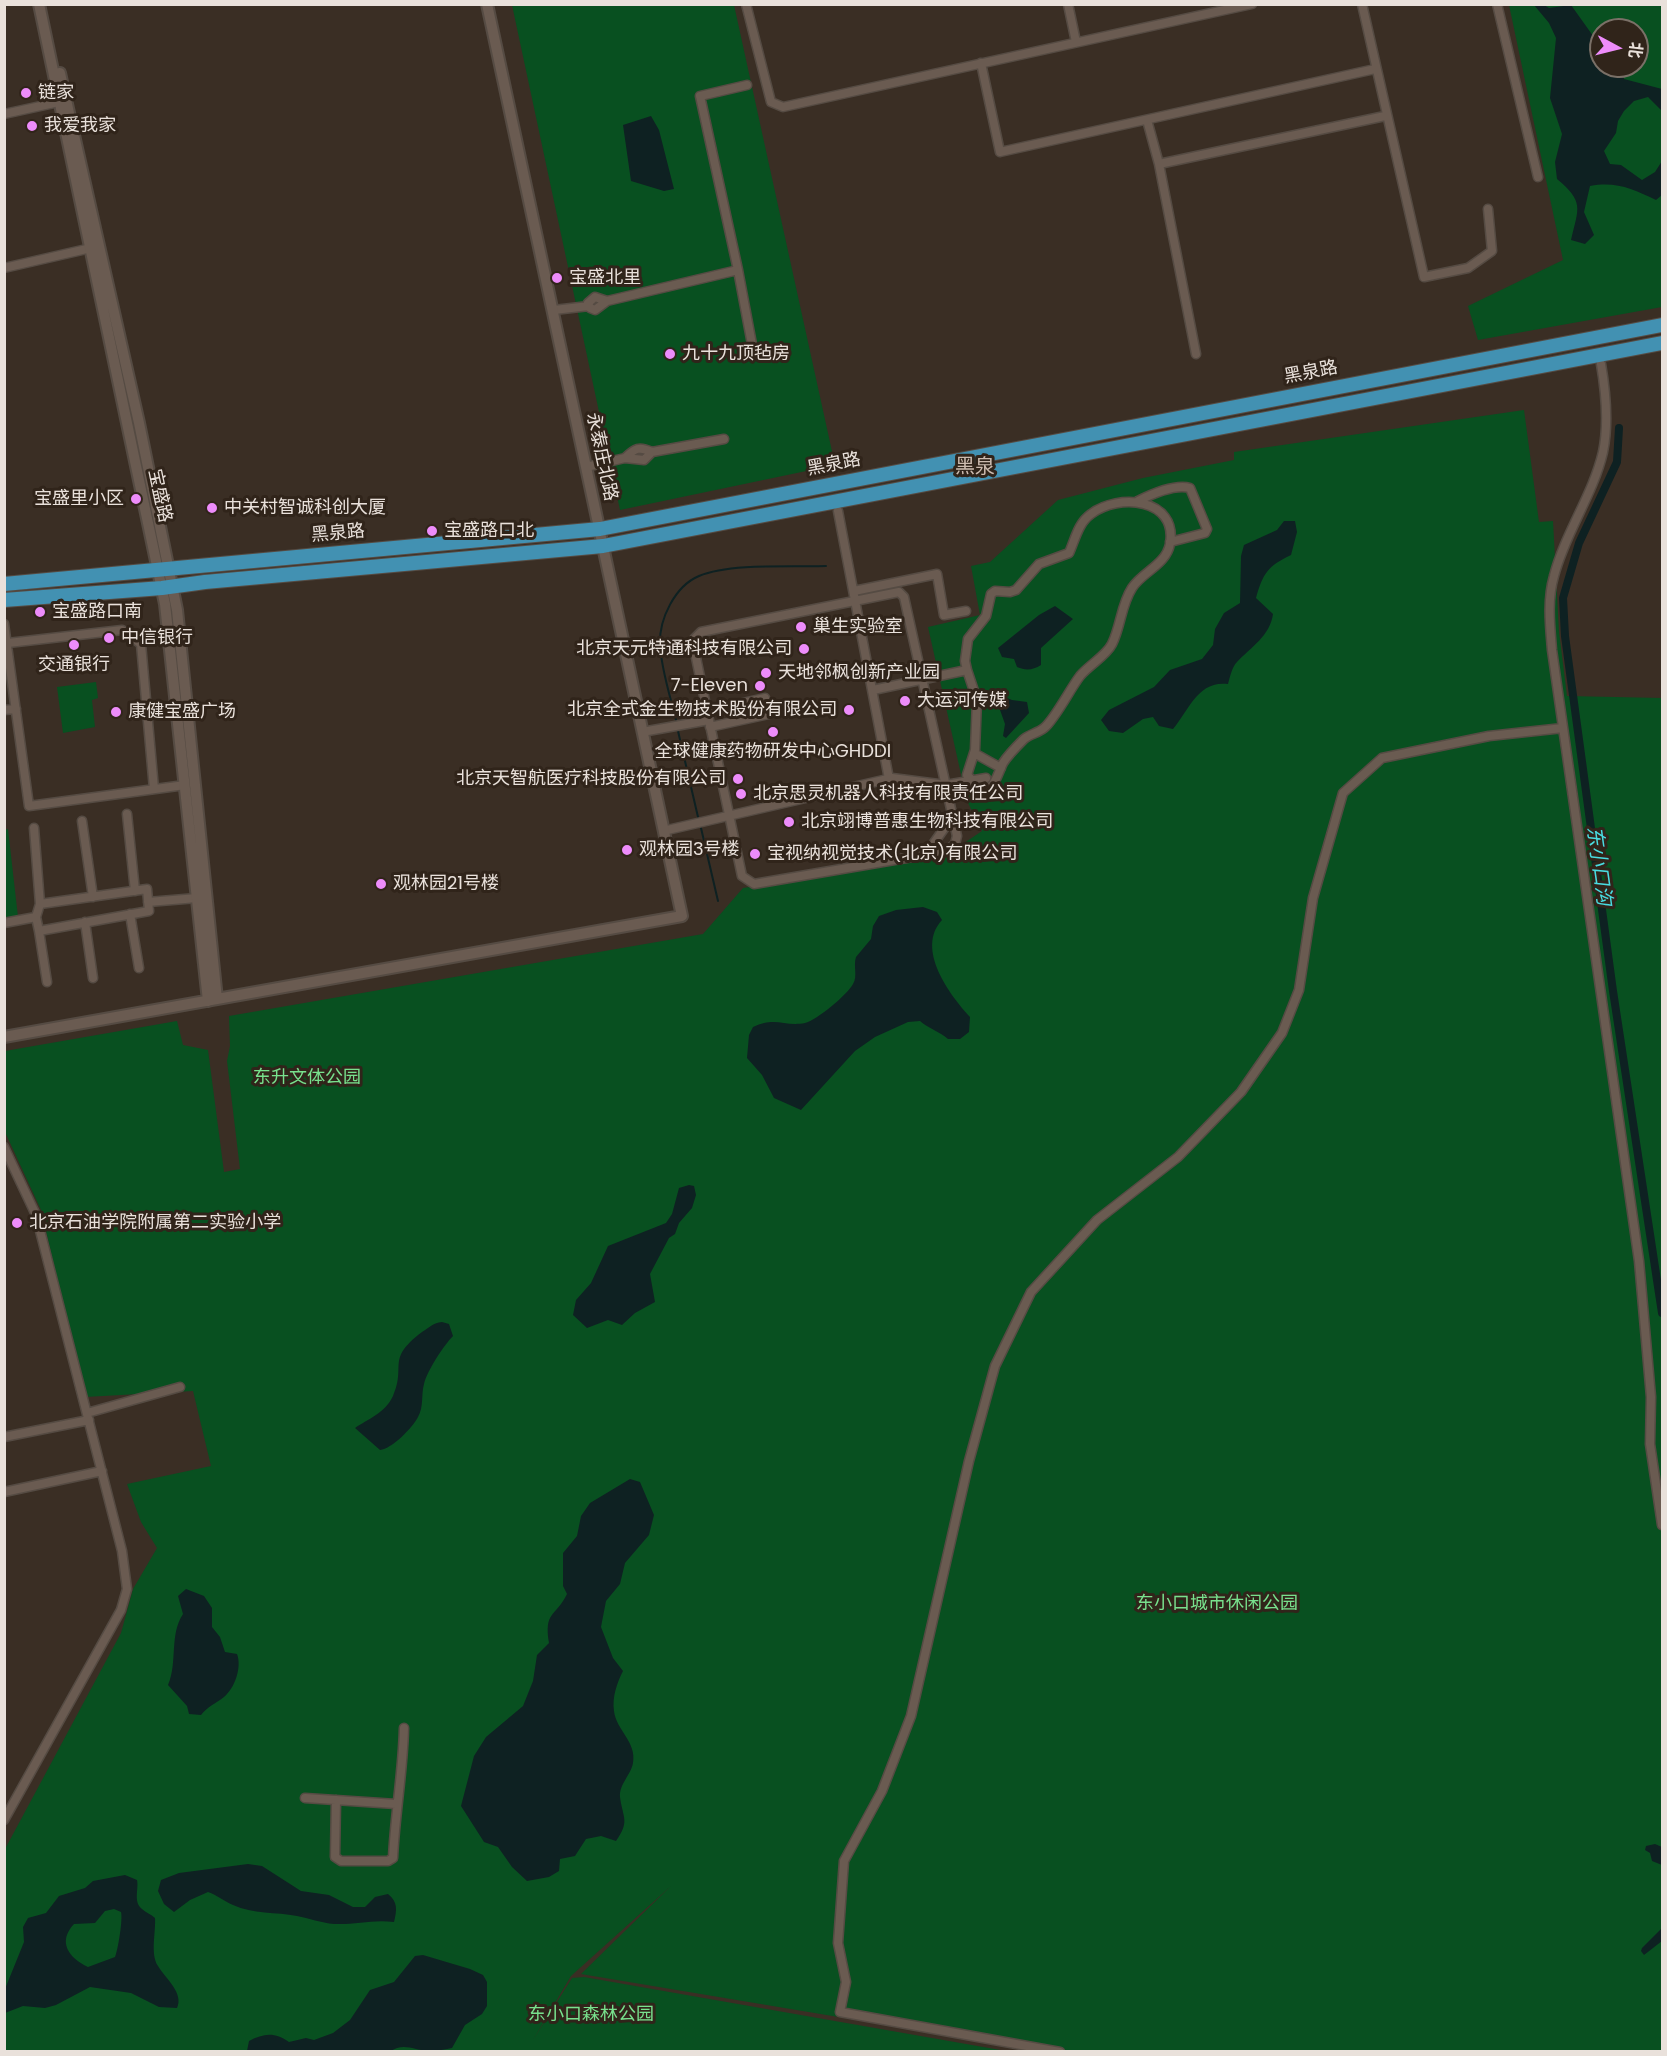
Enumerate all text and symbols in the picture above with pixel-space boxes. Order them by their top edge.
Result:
north arrow [1589,18,1649,78]
text: 北 [1623,41,1648,59]
place label: 链家 [38,82,74,104]
marker: 链家 [19,86,33,100]
place label: 我爱我家 [44,115,116,137]
marker: 我爱我家 [25,119,39,133]
place label: 宝盛北里 [569,267,641,289]
marker: 宝盛北里 [550,271,564,285]
place label: 九十九顶毡房 [682,343,790,365]
marker: 九十九顶毡房 [663,347,677,361]
street label: 黑泉路 [1282,357,1340,389]
street label: 永泰庄北路 [581,411,621,503]
street label: 黑泉路 [805,449,863,481]
district label: 黑泉 [955,456,995,480]
street label: 宝盛路 [143,467,175,525]
place label: 宝盛里小区 [34,488,124,510]
marker: 宝盛里小区 [129,492,143,506]
place label: 中关村智诚科创大厦 [224,497,386,519]
marker: 中关村智诚科创大厦 [205,501,219,515]
place label: 宝盛路口北 [444,520,534,542]
street label: 黑泉路 [310,521,366,547]
marker: 宝盛路口北 [425,524,439,538]
place label: 宝盛路口南 [52,601,142,623]
marker: 宝盛路口南 [33,605,47,619]
place label: 巢生实验室 [813,616,903,638]
marker: 巢生实验室 [794,620,808,634]
place label: 中信银行 [121,627,193,649]
marker: 中信银行 [102,631,116,645]
marker: 交通银行 [67,638,81,652]
place label: 北京天元特通科技有限公司 [576,638,792,660]
marker: 北京天元特通科技有限公司 [797,642,811,656]
place label: 交通银行 [38,654,110,676]
place label: 天地邻枫创新产业园 [778,662,940,684]
marker: 天地邻枫创新产业园 [759,666,773,680]
place label: 7-Eleven [671,675,748,697]
marker: 7-Eleven [753,679,767,693]
place label: 大运河传媒 [917,690,1007,712]
marker: 大运河传媒 [898,694,912,708]
place label: 北京全式金生物技术股份有限公司 [567,699,837,721]
place label: 康健宝盛广场 [128,701,236,723]
marker: 北京全式金生物技术股份有限公司 [842,703,856,717]
marker: 康健宝盛广场 [109,705,123,719]
marker: 全球健康药物研发中心GHDDI [766,725,780,739]
place label: 全球健康药物研发中心GHDDI [655,741,891,763]
place label: 北京天智航医疗科技股份有限公司 [456,768,726,790]
marker: 北京天智航医疗科技股份有限公司 [731,772,745,786]
place label: 北京思灵机器人科技有限责任公司 [753,783,1023,805]
marker: 北京思灵机器人科技有限责任公司 [734,787,748,801]
place label: 北京翊博普惠生物科技有限公司 [801,811,1053,833]
marker: 北京翊博普惠生物科技有限公司 [782,815,796,829]
water label: 东小口沟 [1581,825,1615,907]
place label: 观林园3号楼 [639,839,740,861]
marker: 观林园3号楼 [620,843,634,857]
place label: 宝视纳视觉技术(北京)有限公司 [767,843,1017,865]
marker: 宝视纳视觉技术(北京)有限公司 [748,847,762,861]
place label: 观林园21号楼 [393,873,499,895]
marker: 观林园21号楼 [374,877,388,891]
park label: 东升文体公园 [253,1067,361,1089]
place label: 北京石油学院附属第二实验小学 [29,1212,281,1234]
marker: 北京石油学院附属第二实验小学 [10,1216,24,1230]
park label: 东小口城市休闲公园 [1136,1593,1298,1615]
park label: 东小口森林公园 [528,2004,654,2026]

